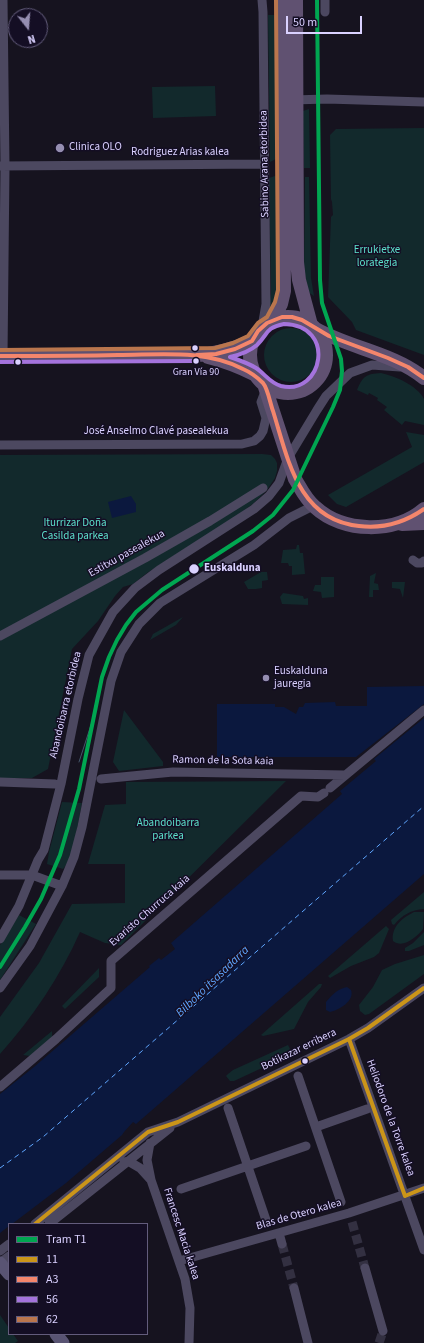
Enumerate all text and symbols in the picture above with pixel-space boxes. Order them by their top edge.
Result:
north arrow [8,8,48,48]
scale bar [288,8,364,34]
text: 50 m [293,14,317,31]
text: N [26,31,37,47]
street label: Sabino Arana etorbidea [257,110,273,218]
place label: Clinica OLO [69,141,122,155]
marker: Clinica OLO [54,142,66,154]
street label: Rodriguez Arias kalea [131,146,229,160]
park label: Errukietxe lorategia [354,244,400,270]
unlabelled marker [190,343,200,353]
marker: Gran Vía 90 [191,356,201,366]
unlabelled marker [13,357,23,367]
place label: Gran Vía 90 [173,367,219,379]
street label: José Anselmo Clavé pasealekua [83,425,229,439]
park label: Iturrizar Doña Casilda parkea [41,517,109,543]
street label: Estitxu pasealekua [87,528,167,580]
marker: Euskalduna [187,562,201,576]
place label: Euskalduna [204,562,261,576]
street label: Abandoibarra etorbidea [47,650,85,760]
place label: Euskalduna jauregia [274,665,328,691]
marker: Euskalduna jauregia [261,673,271,683]
street label: Ramon de la Sota kaia [172,754,274,768]
park label: Abandoibarra parkea [137,817,199,843]
street label: Evaristo Churruca kaia [107,872,193,950]
water label: Bilboko itsasadarra [173,943,253,1021]
street label: Botikazar erribera [259,1026,339,1074]
unlabelled marker [300,1056,310,1066]
street label: Heliodoro de la Torre kalea [363,1058,417,1178]
street label: Francesc Macia kalea [160,1186,202,1282]
street label: Blas de Otero kalea [255,1197,343,1233]
legend [8,1223,148,1335]
text: Tram T1 [46,1231,87,1248]
text: 11 [46,1251,58,1268]
text: A3 [46,1271,58,1288]
text: 56 [46,1291,58,1308]
text: 62 [46,1311,58,1328]

